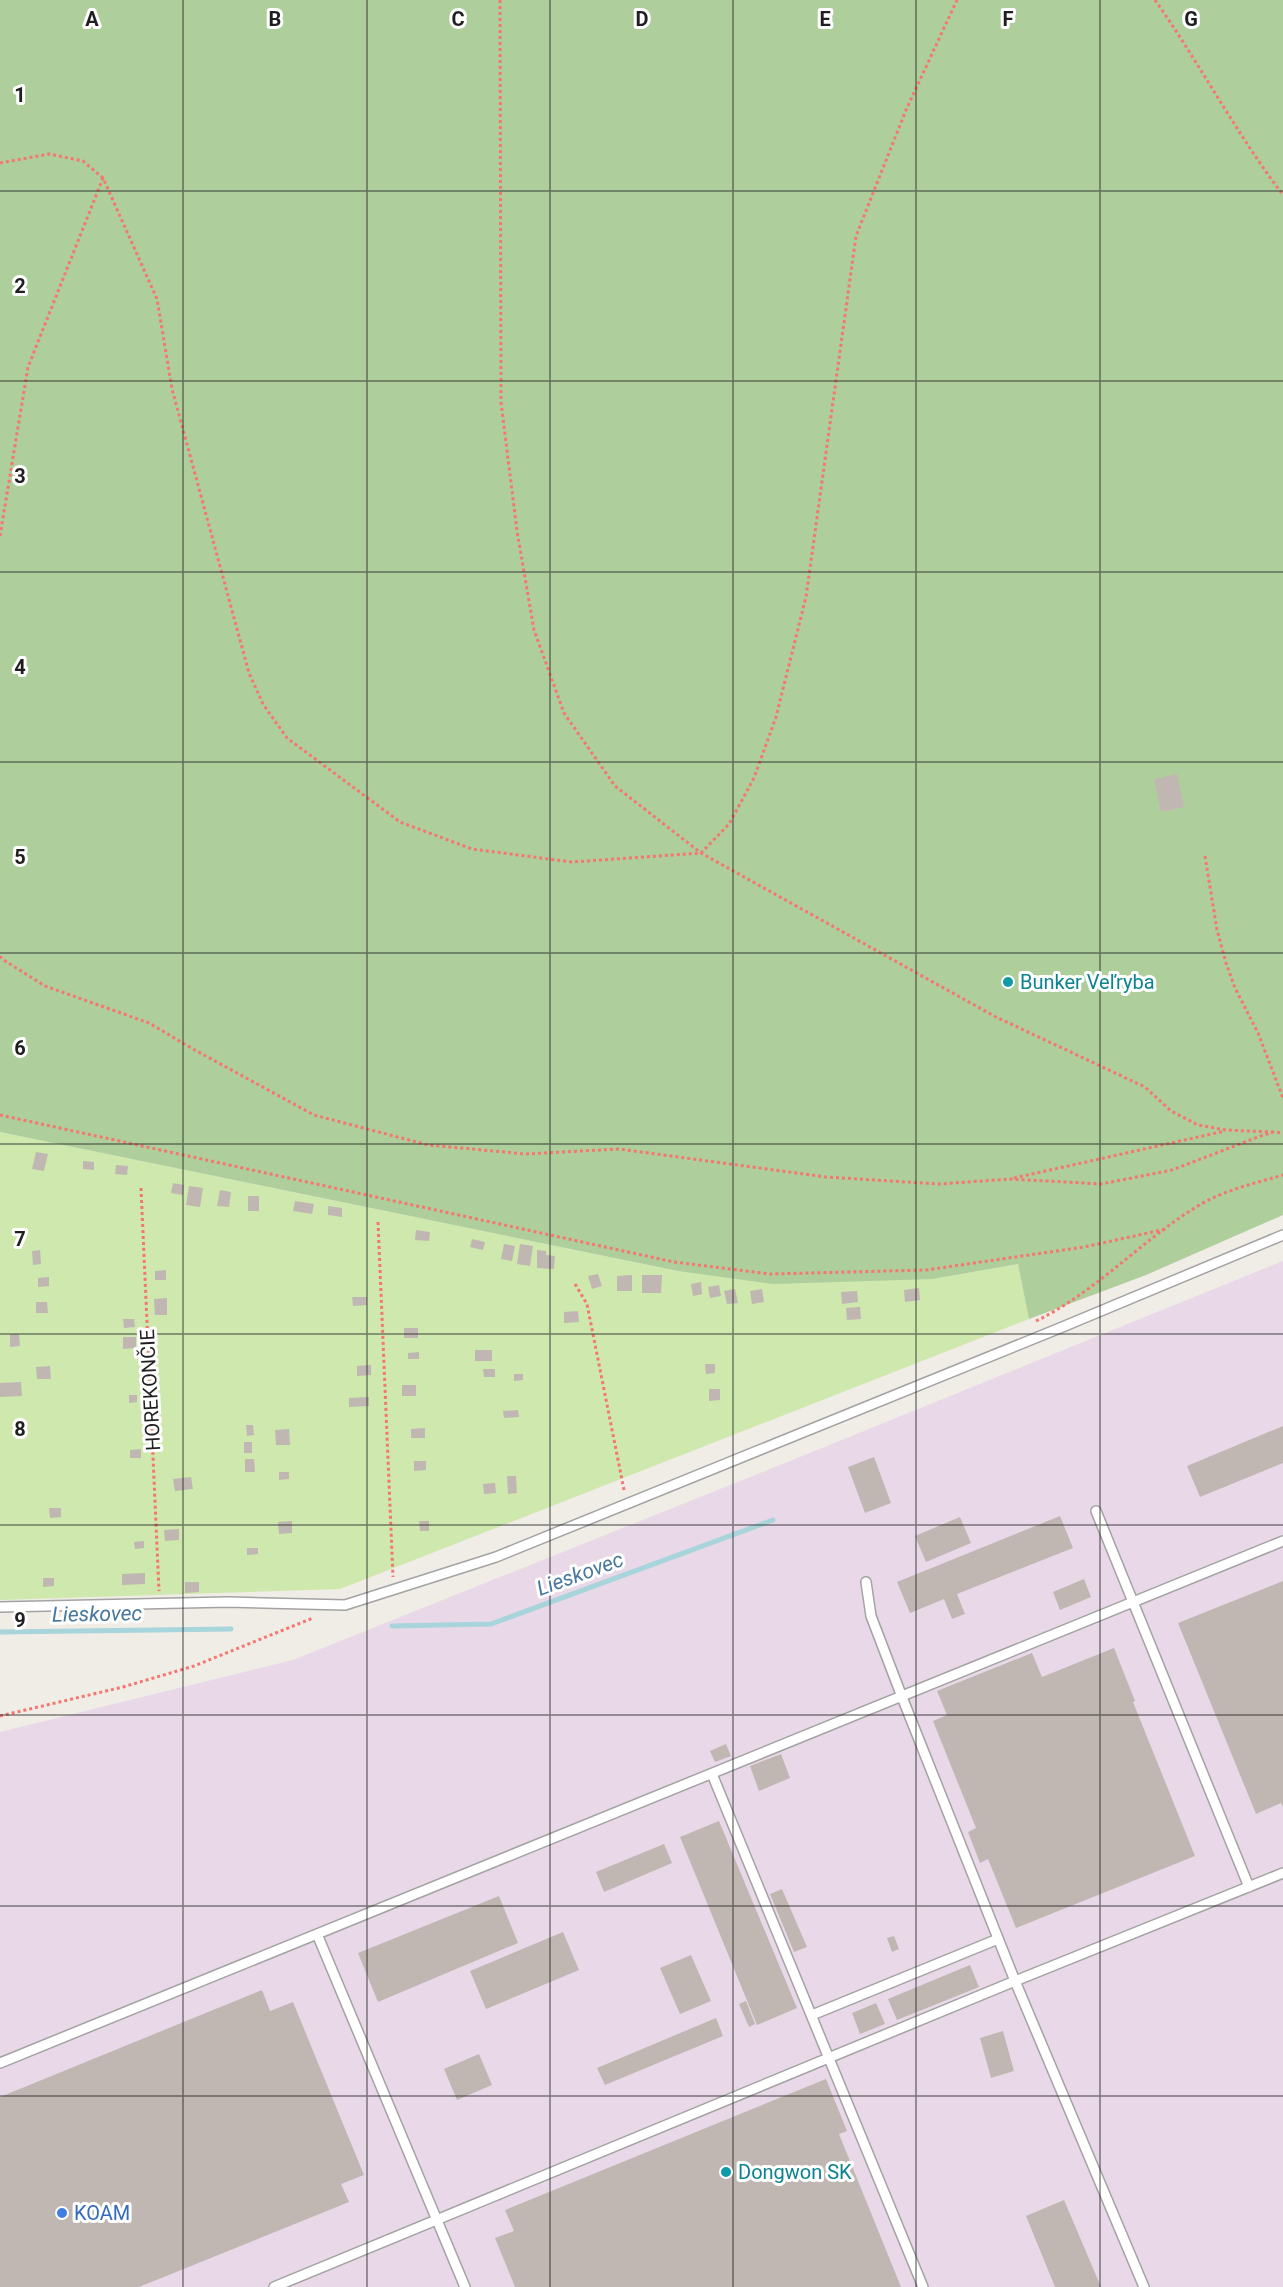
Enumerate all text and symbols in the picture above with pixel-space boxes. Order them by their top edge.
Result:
text: A [85,7,99,31]
text: B [269,7,281,31]
text: C [451,7,465,31]
text: D [636,7,649,31]
text: E [819,7,831,31]
text: F [1003,7,1014,31]
text: G [1184,7,1198,31]
text: 1 [14,83,26,107]
text: 2 [14,274,26,298]
text: 3 [14,464,26,488]
text: 4 [14,655,26,679]
text: 5 [14,845,26,869]
place label: Bunker Veľryba [1020,970,1155,994]
marker: Bunker Veľryba [1001,975,1015,989]
text: 6 [14,1036,26,1060]
text: 7 [14,1227,26,1251]
street label: HOREKONČIE [135,1329,165,1451]
text: 8 [14,1417,26,1441]
water label: Lieskovec [534,1547,627,1601]
water label: Lieskovec [52,1601,143,1627]
text: 9 [14,1608,26,1632]
place label: Dongwon SK [738,2160,852,2184]
marker: Dongwon SK [719,2165,733,2179]
place label: KOAM [74,2201,130,2225]
marker: KOAM [55,2206,69,2220]

